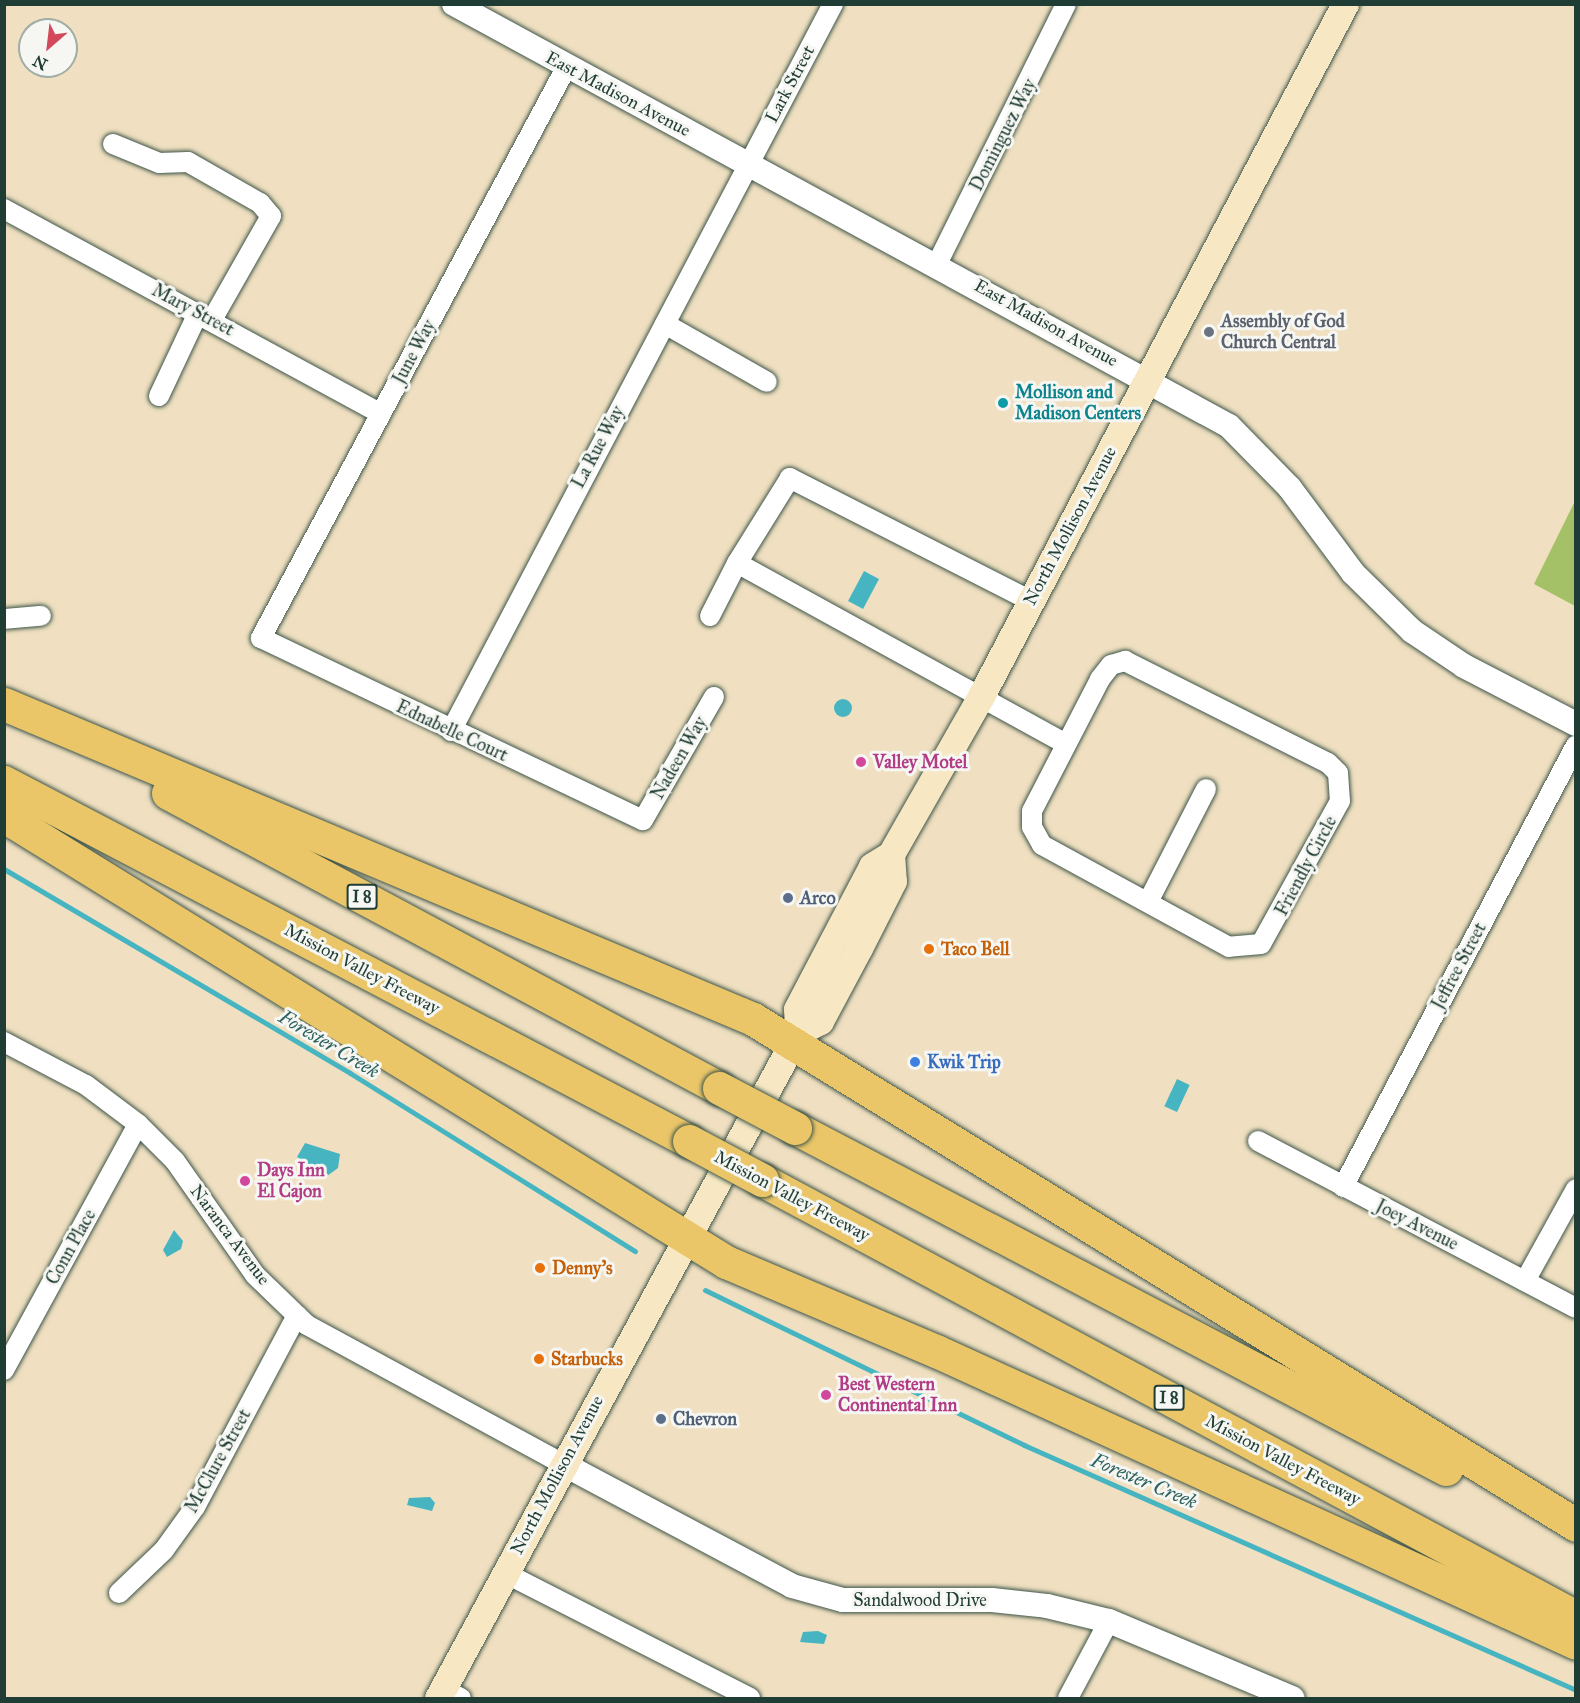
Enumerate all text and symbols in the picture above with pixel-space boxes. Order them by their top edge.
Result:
north arrow [18,18,78,78]
street label: Lark Street [761,42,819,126]
street label: East Madison Avenue [542,47,694,141]
text: N [30,51,51,74]
street label: Dominguez Way [965,75,1041,195]
street label: East Madison Avenue [970,275,1122,371]
street label: Mary Street [148,279,238,341]
place label: Assembly of God Church Central [1221,311,1345,354]
street label: June Way [388,316,440,388]
marker: Assembly of God Church Central [1202,325,1216,339]
place label: Mollison and Madison Centers [1015,382,1141,424]
marker: Mollison and Madison Centers [996,396,1010,410]
street label: La Rue Way [567,402,629,492]
street label: North Mollison Avenue [1019,443,1121,609]
street label: Ednabelle Court [393,696,511,766]
street label: Nadeen Way [647,713,711,803]
place label: Valley Motel [873,751,967,773]
marker: Valley Motel [854,755,868,769]
street label: Friendly Circle [1271,812,1341,920]
road number: I 8 [346,884,378,910]
place label: Arco [800,887,836,909]
marker: Arco [781,891,795,905]
street label: Mission Valley Freeway [281,919,443,1019]
street label: Jeffree Street [1427,919,1491,1013]
place label: Taco Bell [941,938,1010,960]
marker: Taco Bell [922,942,936,956]
water label: Forester Creek [274,1005,384,1083]
place label: Kwik Trip [927,1051,1001,1073]
marker: Kwik Trip [908,1055,922,1069]
street label: Mission Valley Freeway [711,1146,873,1246]
place label: Days Inn El Cajon [257,1160,325,1202]
marker: Days Inn El Cajon [238,1174,252,1188]
street label: Naranca Avenue [185,1181,275,1289]
street label: Joey Avenue [1372,1195,1462,1255]
street label: Conn Place [42,1206,100,1288]
place label: Denny's [552,1257,613,1279]
marker: Denny's [533,1261,547,1275]
place label: Starbucks [551,1348,623,1370]
marker: Starbucks [532,1352,546,1366]
place label: Best Western Continental Inn [838,1374,957,1416]
road number: I 8 [1152,1385,1186,1411]
marker: Best Western Continental Inn [819,1388,833,1402]
street label: North Mollison Avenue [506,1392,608,1558]
street label: McClure Street [181,1405,255,1517]
place label: Chevron [673,1408,737,1430]
street label: Mission Valley Freeway [1202,1410,1364,1510]
marker: Chevron [654,1412,668,1426]
water label: Forester Creek [1087,1448,1201,1514]
street label: Sandalwood Drive [853,1589,987,1611]

